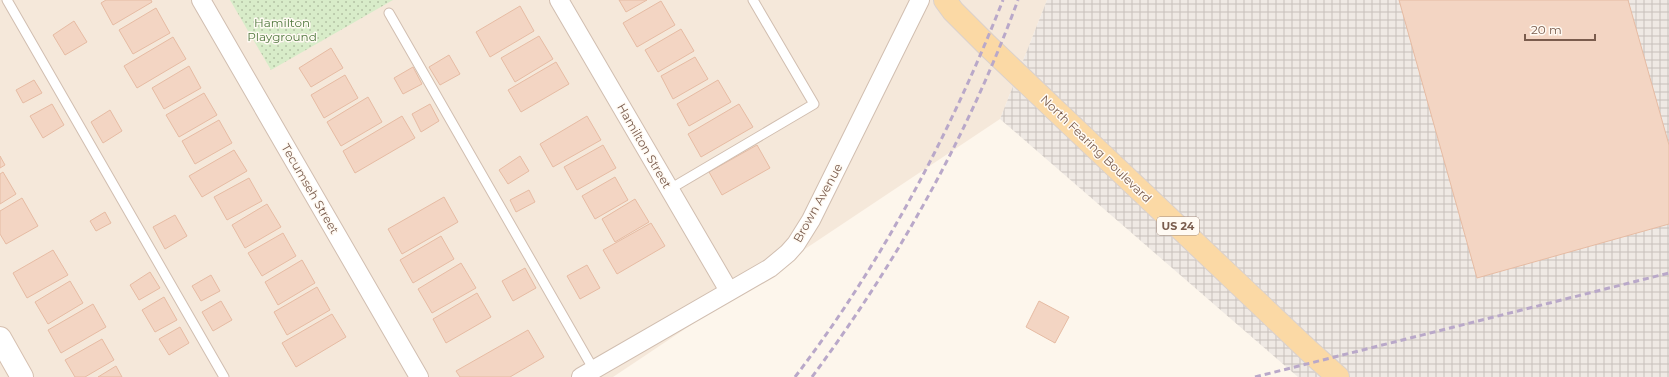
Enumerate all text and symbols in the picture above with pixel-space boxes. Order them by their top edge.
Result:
park label: Hamilton Playground [247,15,317,44]
scale bar [1525,16,1595,42]
text: 20 m [1531,22,1562,37]
street label: North Fearing Boulevard [1038,92,1155,206]
street label: Hamilton Street [614,101,675,191]
street label: Tecumseh Street [279,141,342,237]
street label: Brown Avenue [790,161,845,245]
road number: US 24 [1157,217,1199,235]

